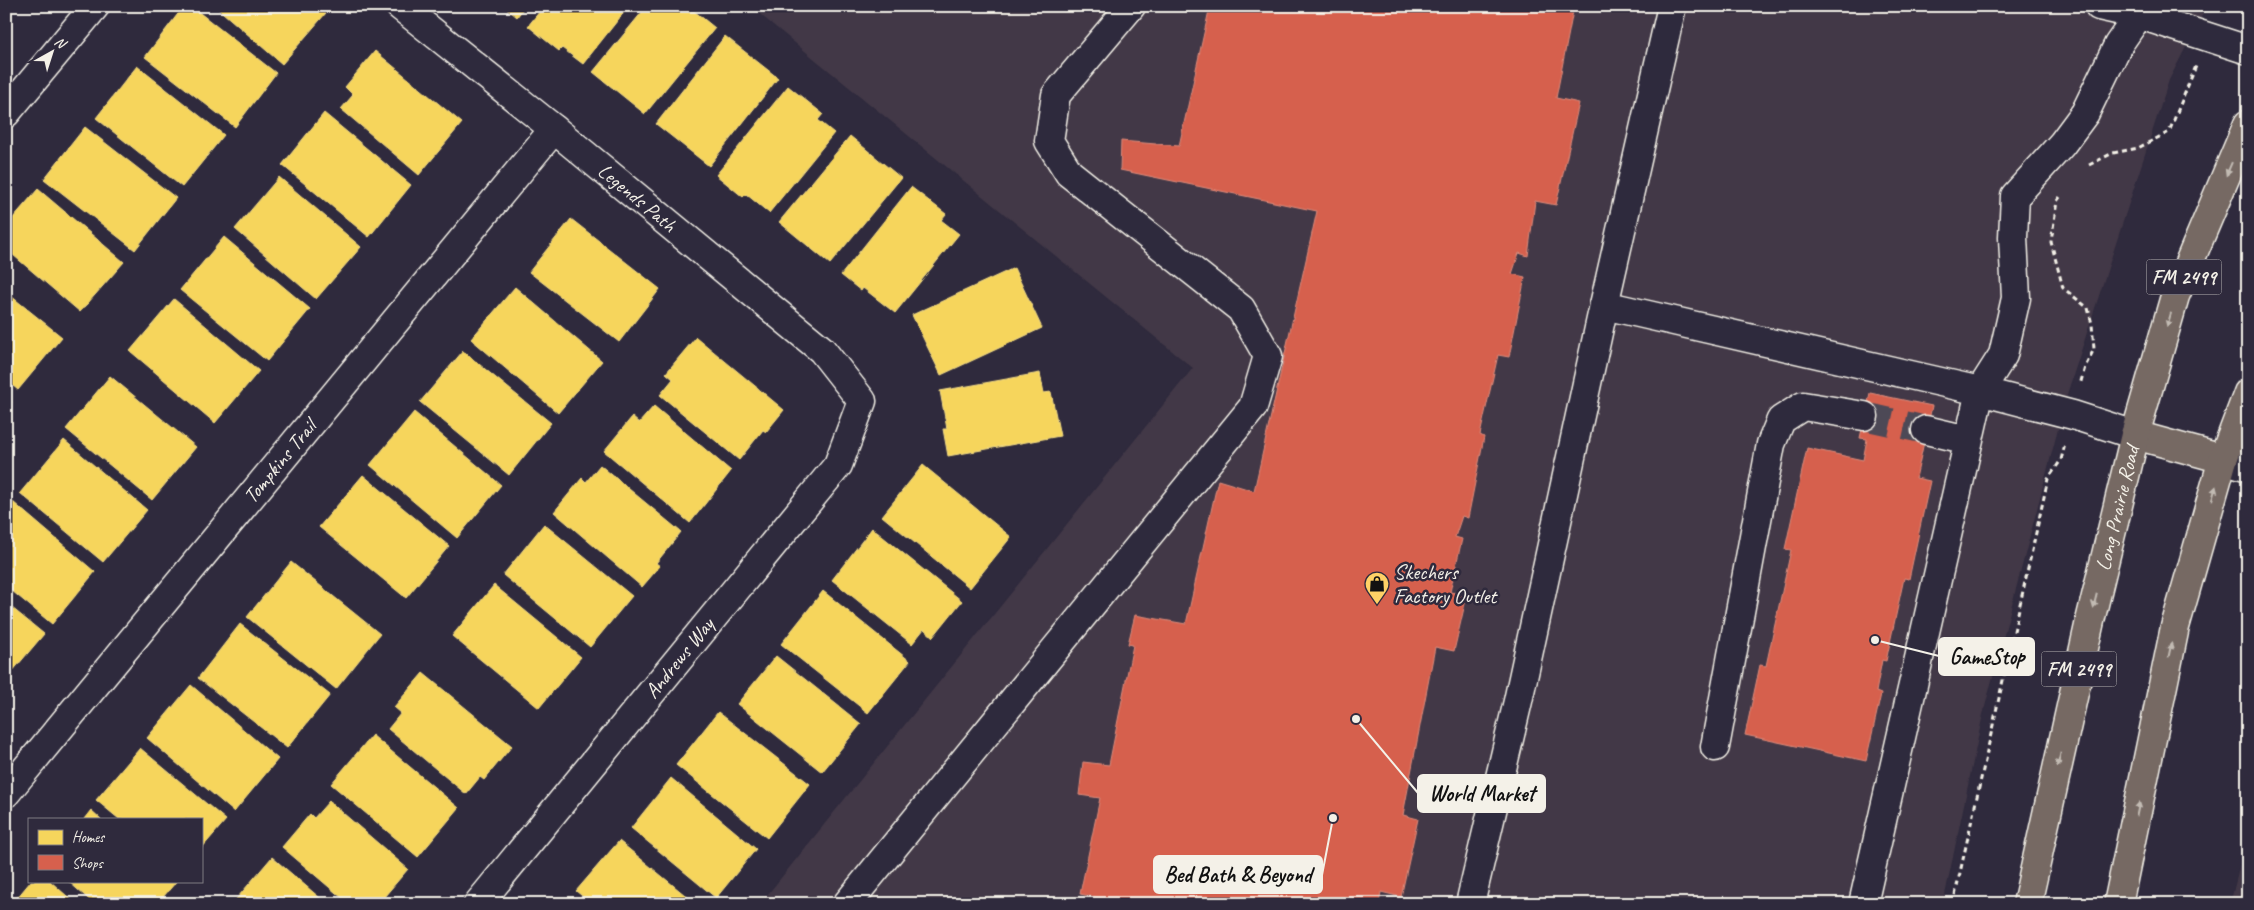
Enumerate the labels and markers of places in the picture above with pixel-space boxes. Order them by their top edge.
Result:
place label: Skechers Factory Outlet [1394,559,1498,609]
shop icon: Skechers Factory Outlet [1364,571,1390,605]
callout: GameStop [1939,638,2034,675]
callout: World Market [1418,775,1545,812]
callout: Bed Bath & Beyond [1154,856,1322,893]

